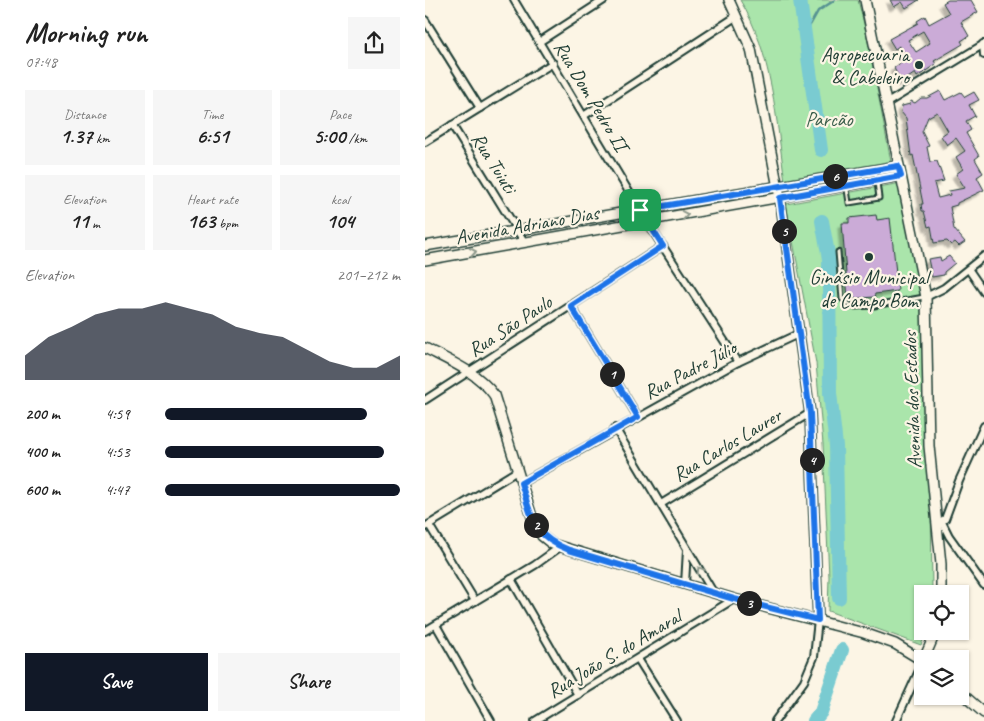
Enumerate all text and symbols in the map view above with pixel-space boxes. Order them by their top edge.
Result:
text: Morning run [25,15,147,50]
button: share [348,17,400,69]
street label: Rua Dom Pedro II [548,36,636,159]
place label: Agropecuaria & Cabeleiro [821,42,911,90]
text: 07:48 [25,52,57,72]
marker: Agropecuaria & Cabeleiro [913,59,925,71]
text: Distance [64,106,106,123]
text: Time [202,106,223,123]
text: Pace [329,106,351,123]
park label: Parcão [805,107,854,132]
text: 1.37 [60,123,93,149]
text: 6:51 [196,123,229,149]
text: 5:00 [313,123,345,149]
street label: Rua Tuiuti [466,128,524,200]
text: km [93,130,110,147]
text: /km [345,130,367,147]
pin: 6 [823,164,847,188]
text: 6 [832,168,839,185]
pin [619,189,661,231]
text: Elevation [63,191,106,208]
text: Heart rate [187,191,238,208]
text: kcal [331,191,349,208]
icon: arrive [626,196,654,224]
street label: Avenida Adriano Dias [453,200,603,250]
text: 11 [70,208,89,234]
text: 163 [187,208,216,234]
text: 104 [326,208,354,234]
one-way arrow [680,210,689,220]
text: m [89,215,100,232]
text: bpm [216,215,238,232]
pin: 5 [771,218,797,244]
text: 5 [781,223,788,240]
one-way arrow [469,248,478,258]
marker: Ginásio Municipal de Campo Bom [863,251,875,263]
text: Elevation [25,265,74,285]
text: 201–212 m [337,265,400,285]
place label: Ginásio Municipal de Campo Bom [810,265,932,313]
street label: Rua São Paulo [463,289,557,362]
street label: Avenida dos Estados [897,329,927,469]
street label: Rua Padre Júlio [639,334,742,405]
pin: 1 [599,362,625,386]
text: 1 [609,366,616,383]
street label: Rua Carlos Laurer [668,402,787,487]
text: 200 m [25,404,60,424]
text: 4:59 [105,404,130,424]
text: 400 m [25,442,60,462]
text: 4:53 [105,442,130,462]
pin: 4 [799,448,825,472]
text: 4 [809,452,816,469]
text: 600 m [25,480,60,500]
text: 4:47 [105,480,130,500]
pin: 2 [523,512,549,538]
text: 2 [533,517,540,534]
one-way arrow [697,567,707,576]
map controls [914,585,969,705]
button: locate [914,585,969,640]
pin: 3 [737,590,761,616]
text: 3 [746,595,753,612]
street label: Rua João S. do Amaral [543,602,688,704]
button: layers [914,650,969,705]
button: Save [25,653,208,711]
button: Share [218,653,400,711]

